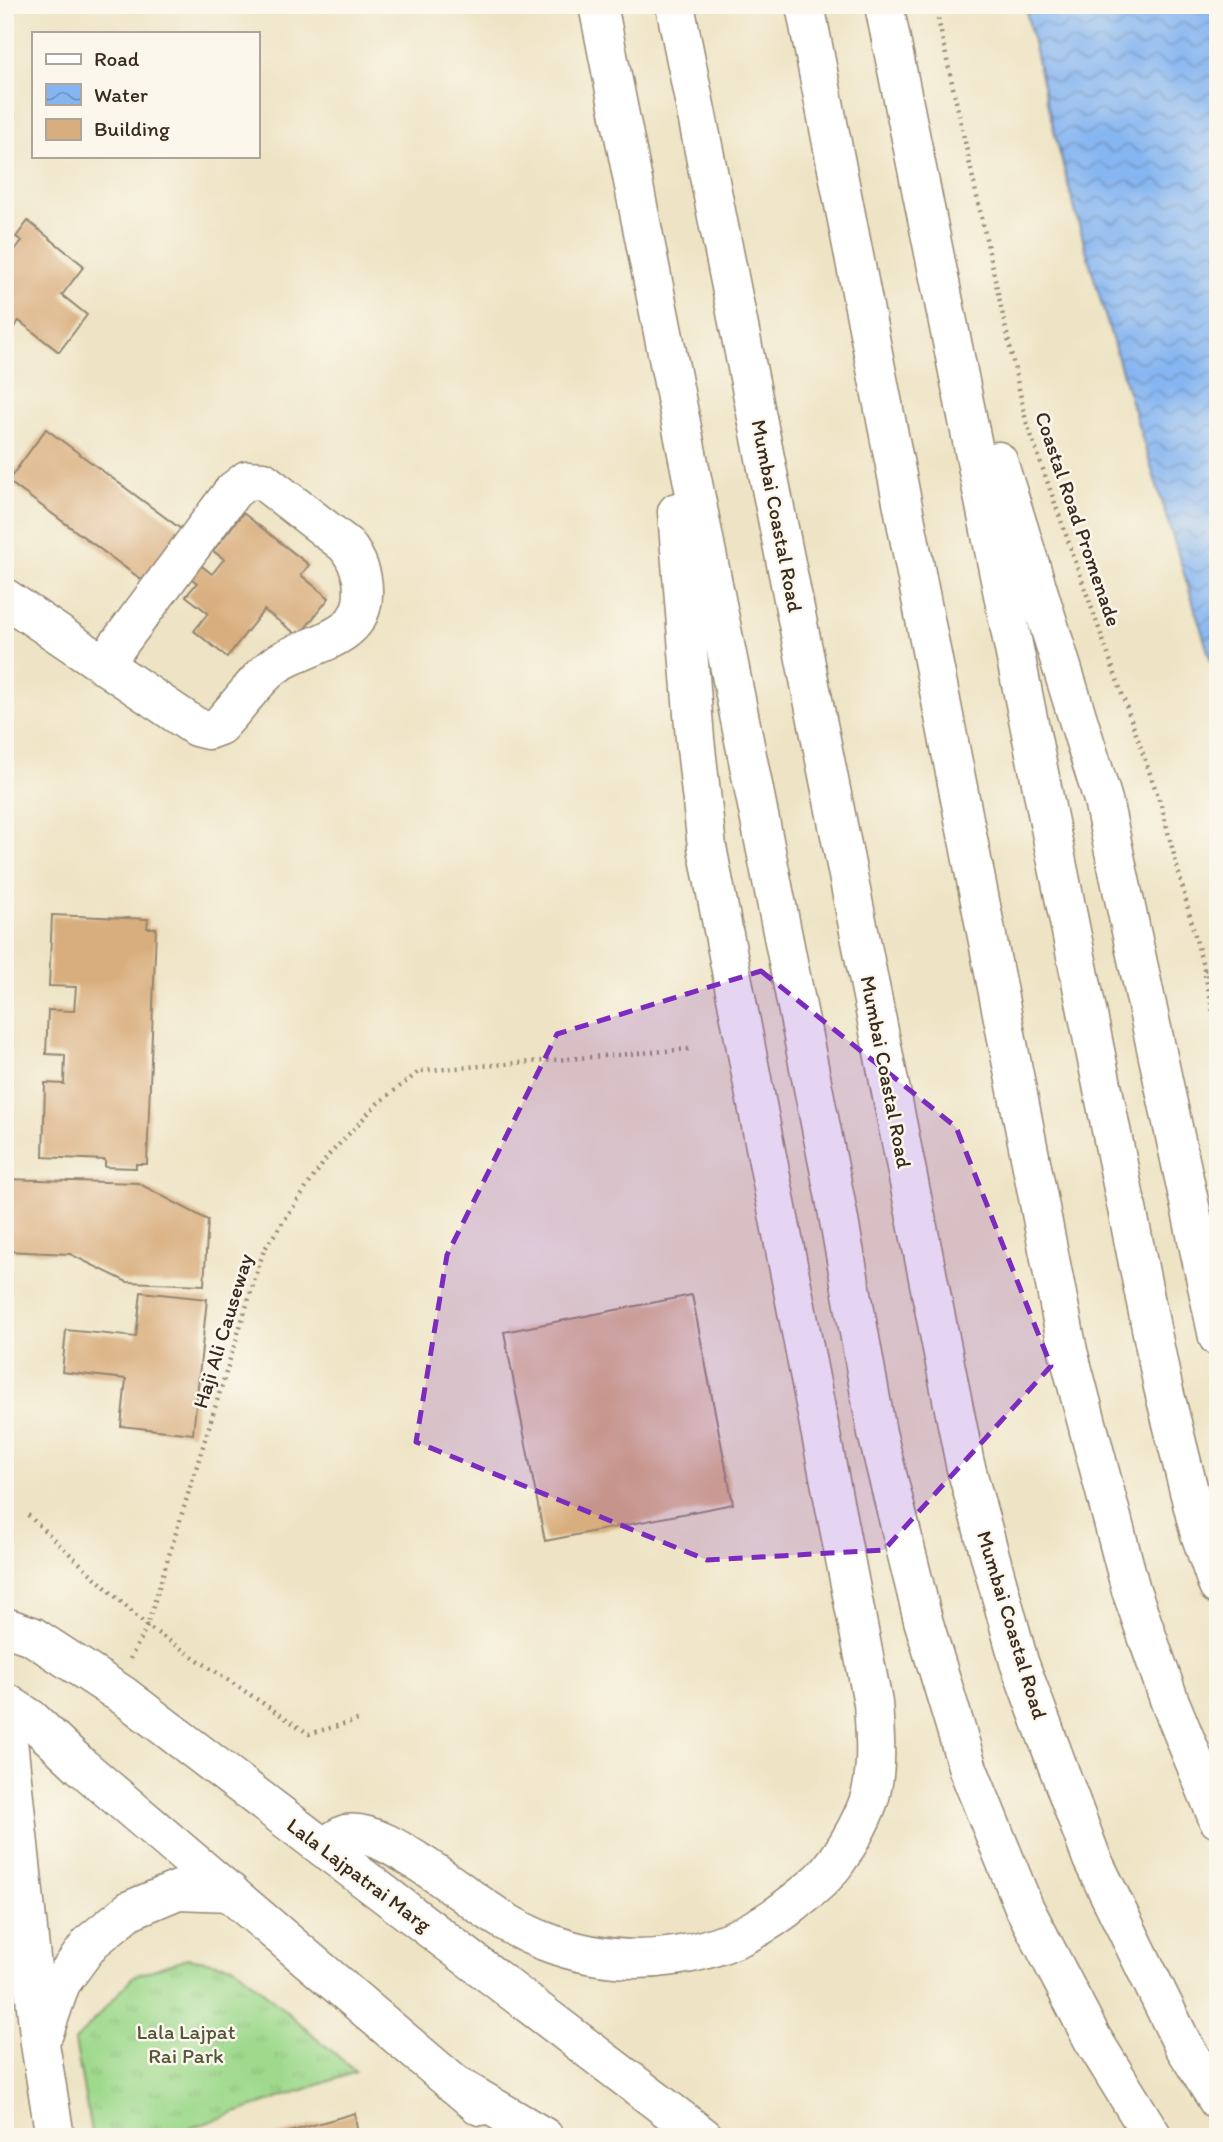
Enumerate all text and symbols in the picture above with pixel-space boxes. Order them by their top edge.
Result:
legend [32,32,259,158]
text: Road [94,46,140,71]
text: Water [94,82,148,107]
text: Building [94,116,170,141]
street label: Coastal Road Promenade [1030,408,1127,629]
street label: Mumbai Coastal Road [747,417,809,615]
street label: Mumbai Coastal Road [856,973,918,1171]
street label: Haji Ali Causeway [187,1250,258,1411]
street label: Mumbai Coastal Road [972,1528,1053,1722]
street label: Lala Lajpatrai Marg [282,1812,436,1937]
park label: Lala Lajpat Rai Park [136,2019,236,2068]

